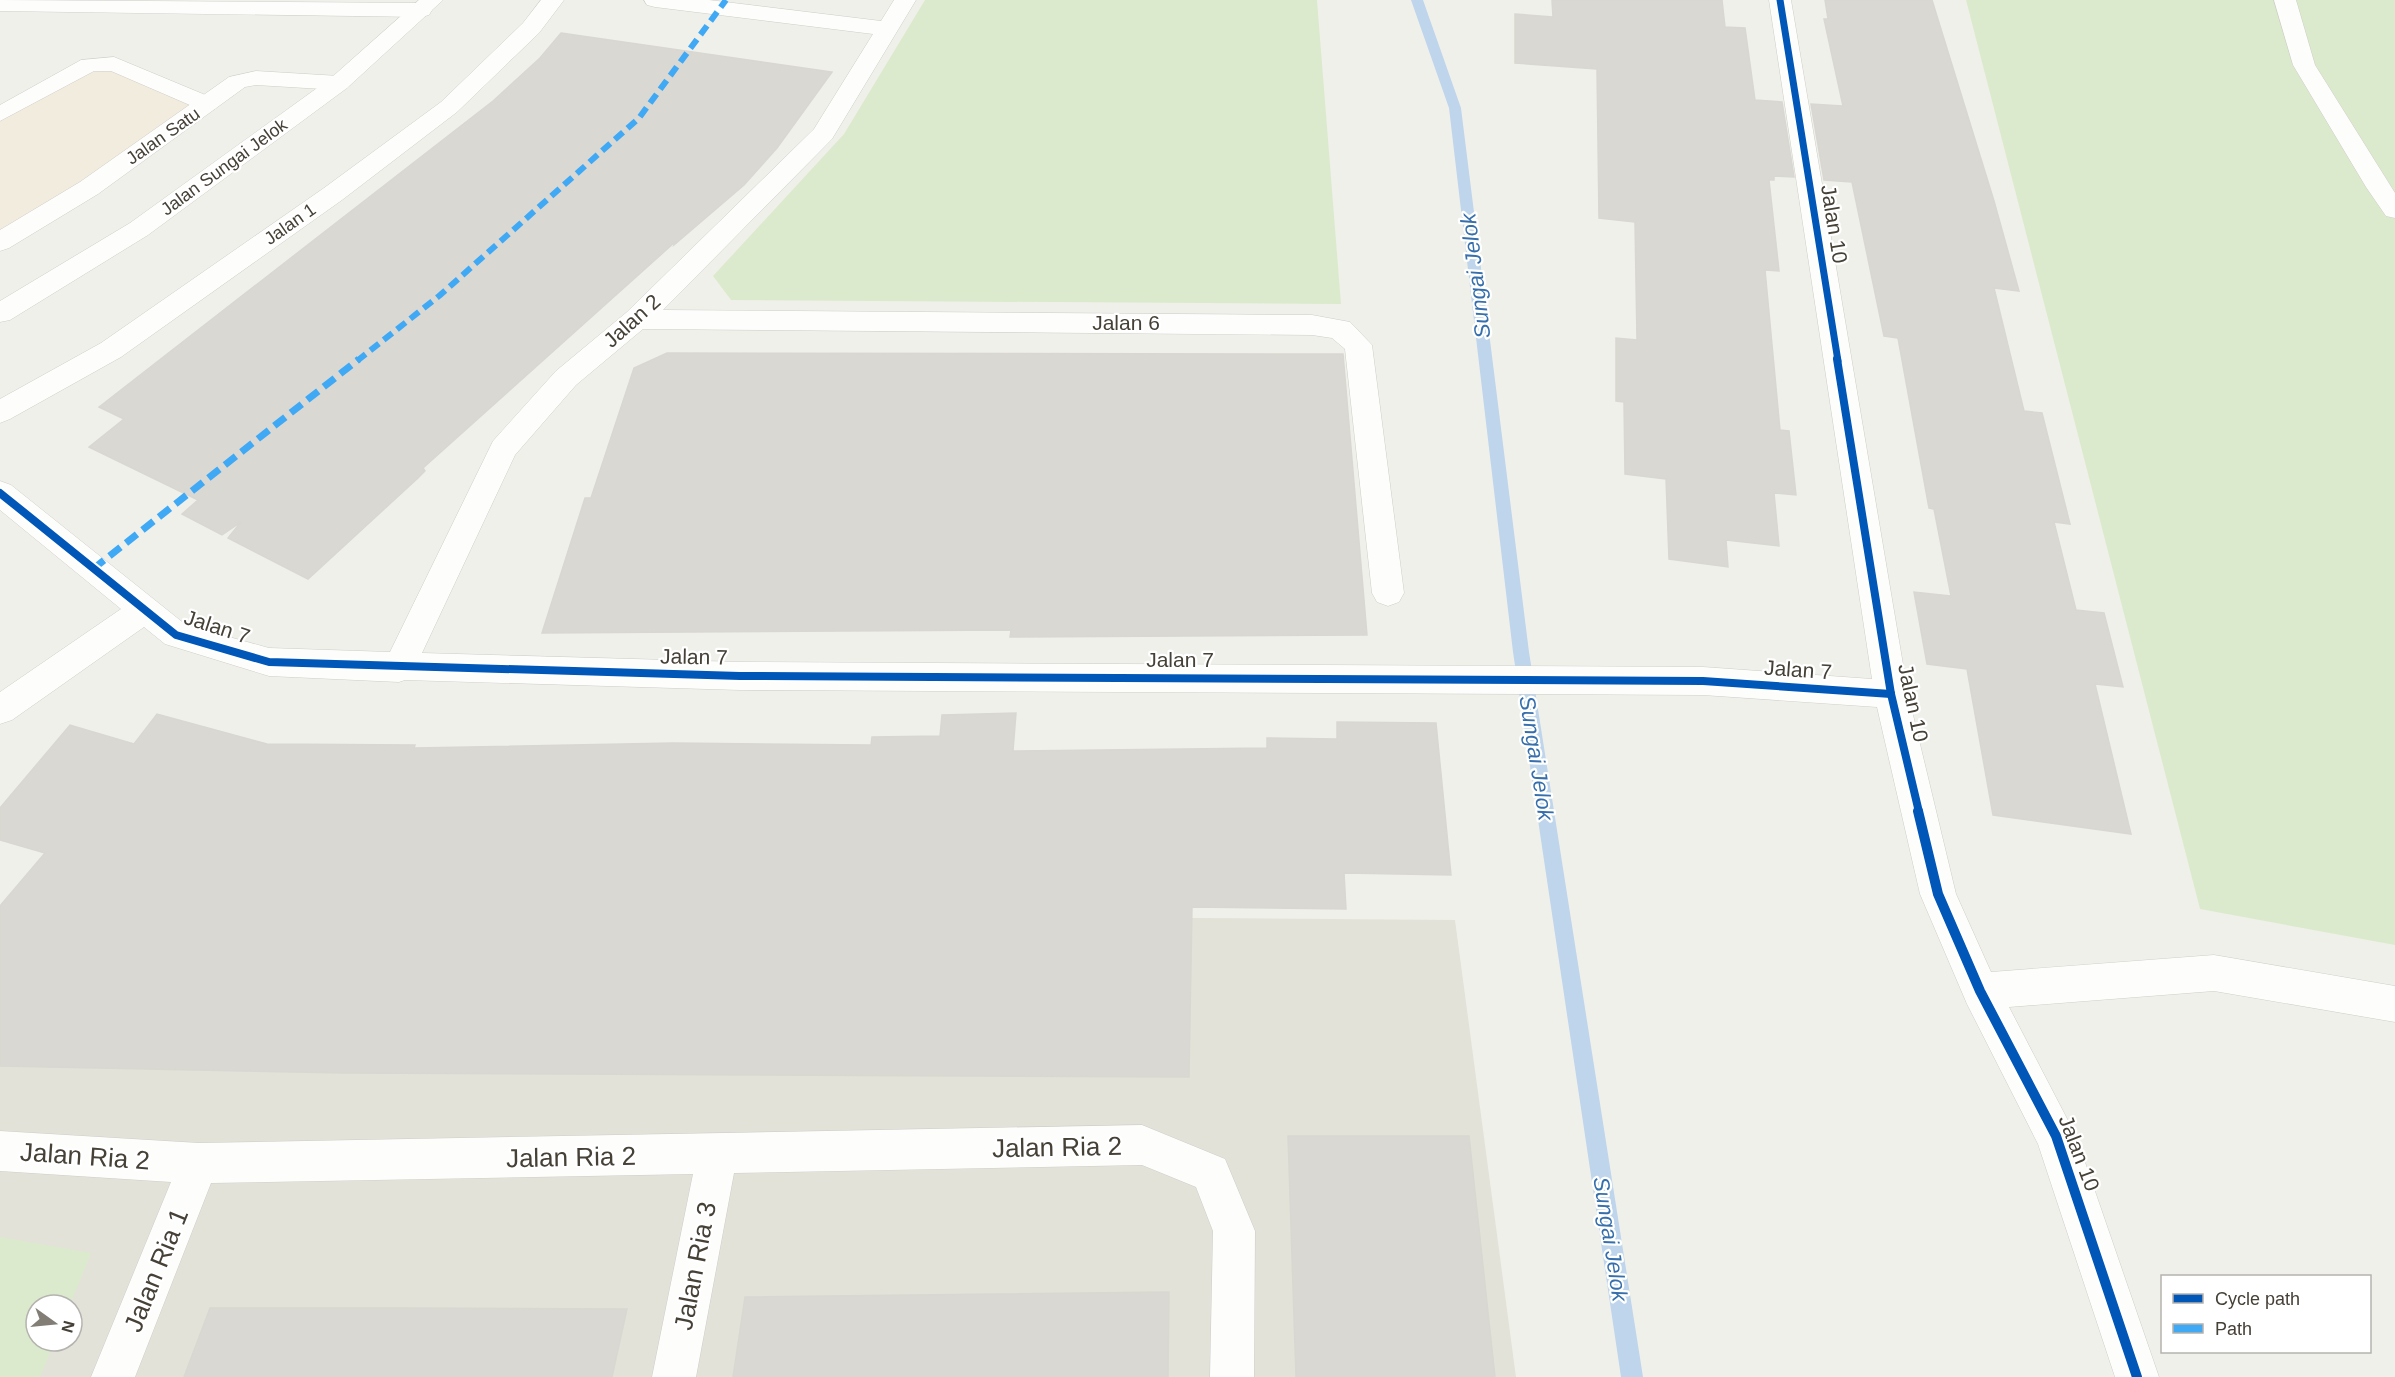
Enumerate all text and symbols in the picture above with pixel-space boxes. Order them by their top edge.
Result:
street label: Jalan Satu [122,103,204,169]
street label: Jalan Sungai Jelok [157,114,292,220]
street label: Jalan 10 [1817,183,1852,265]
street label: Jalan 1 [260,199,320,249]
water label: Sungai Jelok [1455,211,1496,340]
street label: Jalan 2 [599,289,665,352]
street label: Jalan 6 [1092,311,1160,334]
street label: Jalan 7 [181,605,253,648]
street label: Jalan 7 [660,644,728,669]
street label: Jalan 7 [1146,648,1214,671]
street label: Jalan 7 [1763,656,1833,683]
street label: Jalan 10 [1894,662,1933,744]
water label: Sungai Jelok [1514,694,1559,823]
street label: Jalan 10 [2055,1112,2104,1194]
street label: Jalan Ria 2 [992,1131,1122,1163]
street label: Jalan Ria 2 [19,1136,151,1176]
street label: Jalan Ria 2 [506,1141,636,1173]
water label: Sungai Jelok [1588,1175,1633,1304]
street label: Jalan Ria 3 [668,1199,722,1333]
street label: Jalan Ria 1 [118,1204,194,1336]
legend [2161,1275,2371,1353]
text: Cycle path [2215,1289,2300,1309]
north arrow [24,1293,84,1353]
text: N [58,1319,78,1335]
text: Path [2215,1319,2252,1339]

